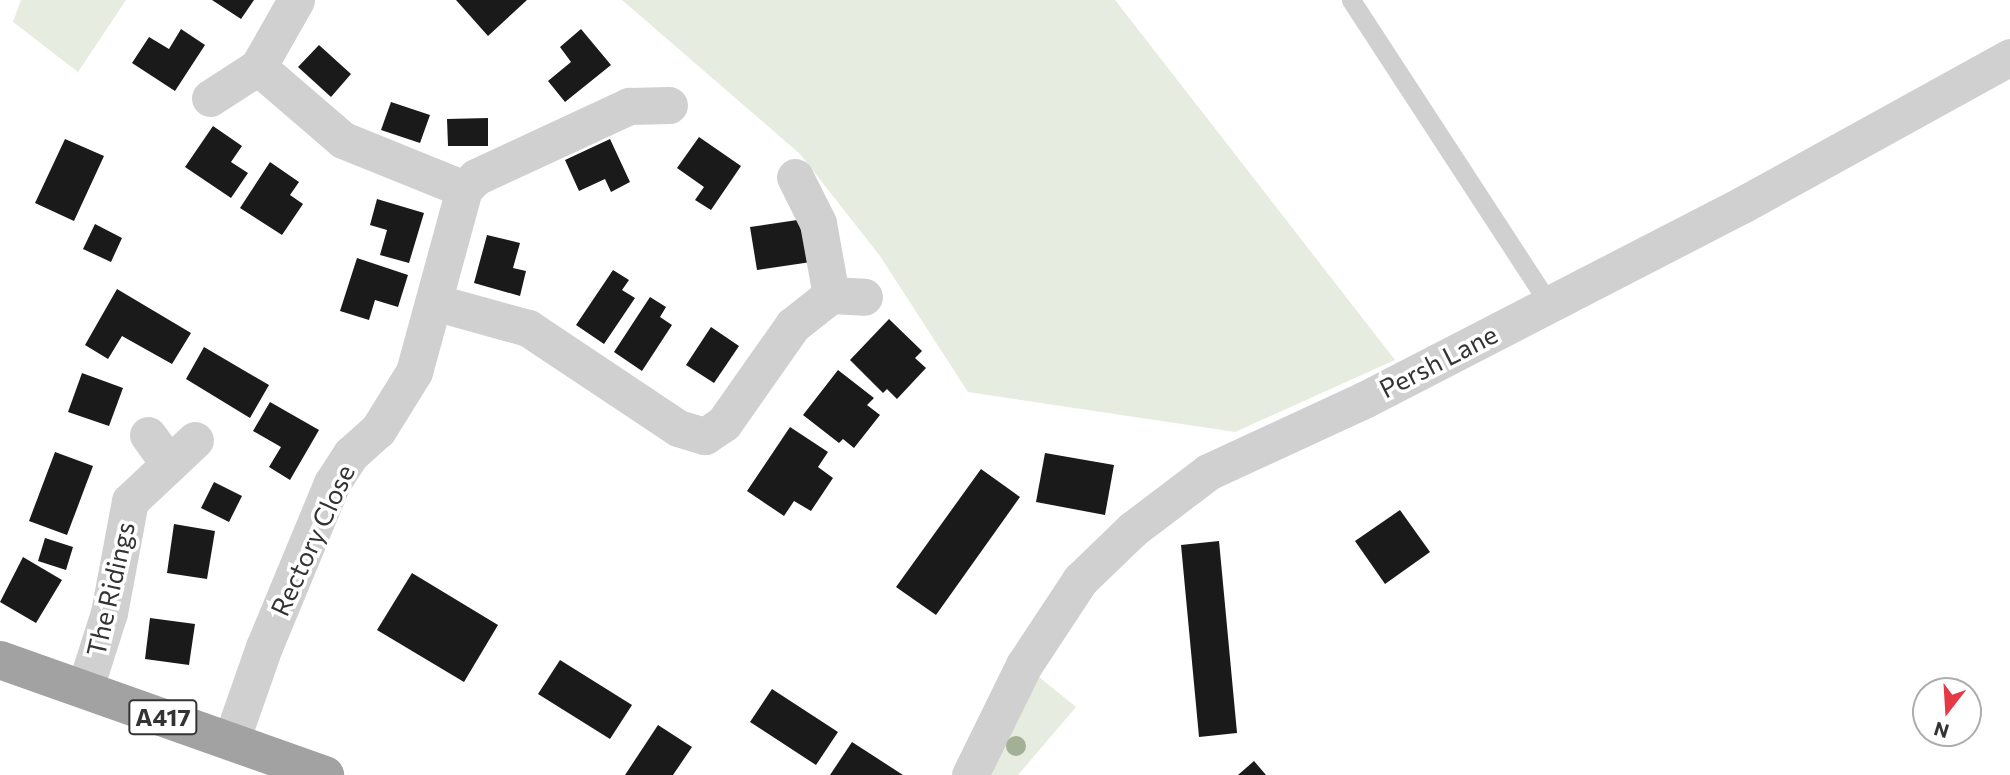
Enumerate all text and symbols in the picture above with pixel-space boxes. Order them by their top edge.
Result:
street label: Persh Lane [1374,318,1502,404]
street label: Rectory Close [263,459,361,621]
street label: The Ridings [79,519,141,659]
north arrow [1912,677,1982,747]
road number: A417 [128,696,198,738]
text: N [1931,718,1951,744]

